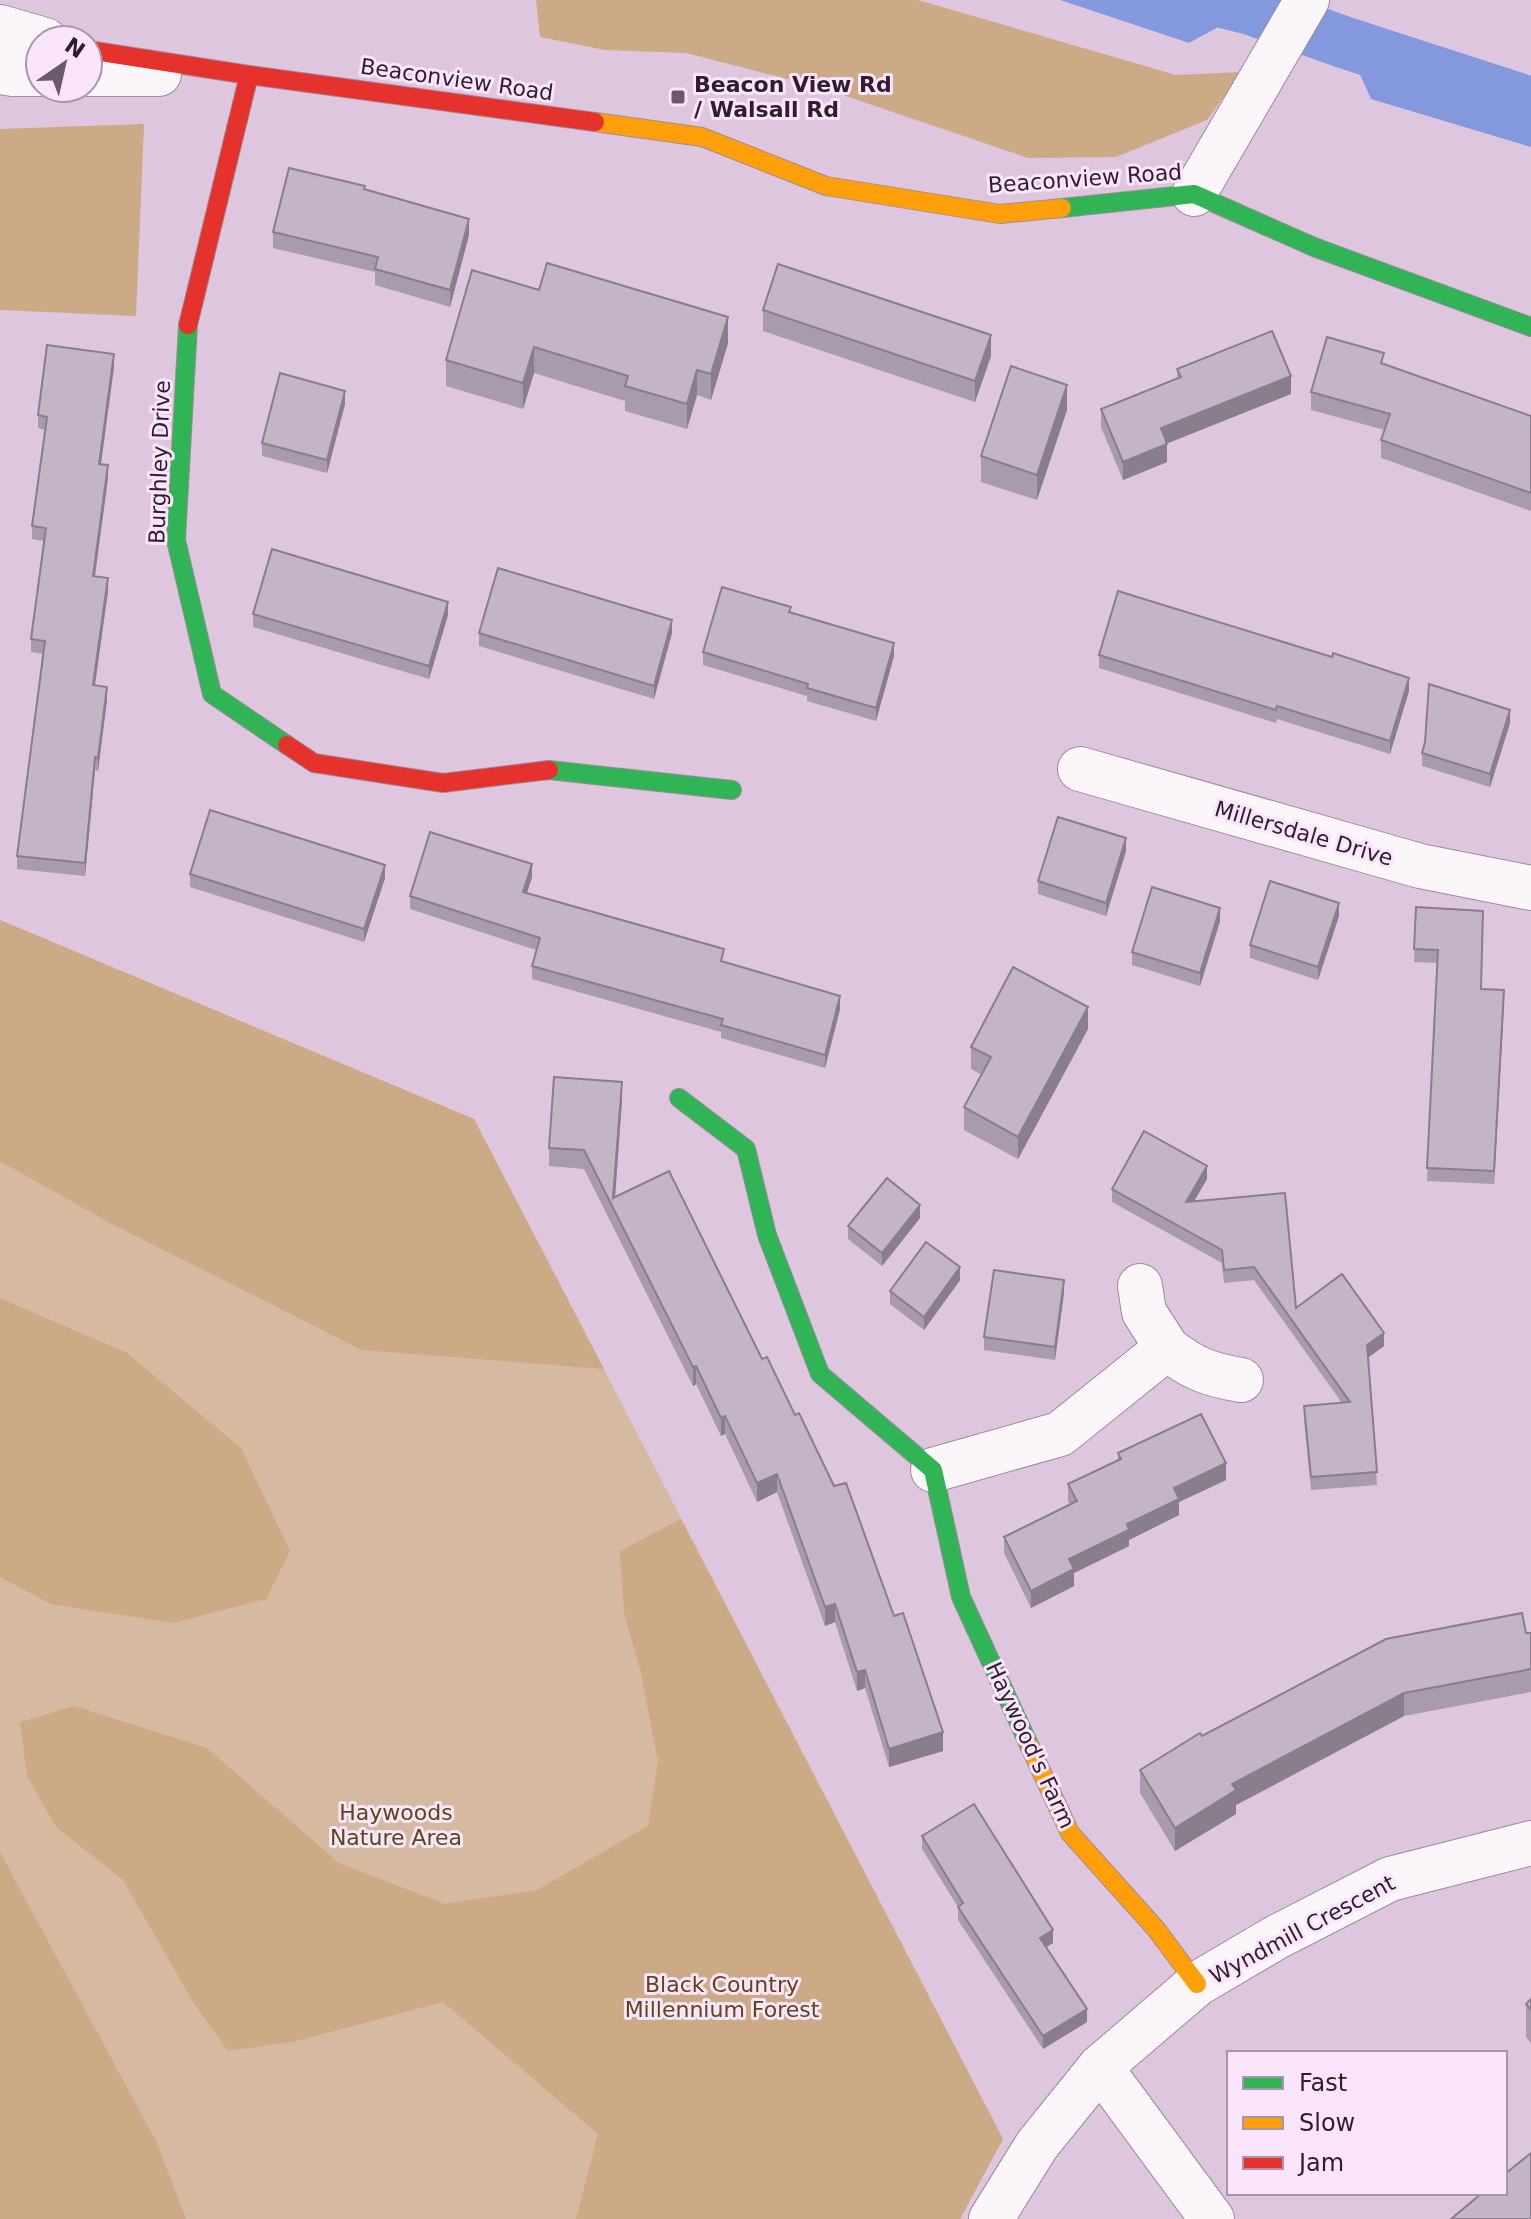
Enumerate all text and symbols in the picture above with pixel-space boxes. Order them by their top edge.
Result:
north arrow [24,24,104,104]
text: N [60,32,90,63]
street label: Beaconview Road [359,54,555,105]
place label: Beacon View Rd / Walsall Rd [694,72,892,122]
marker: Beacon View Rd / Walsall Rd [669,88,687,106]
street label: Beaconview Road [987,159,1183,198]
street label: Burghley Drive [144,380,175,544]
street label: Millersdale Drive [1212,796,1396,871]
street label: Haywood's Farm [981,1658,1080,1832]
park label: Haywoods Nature Area [330,1800,462,1850]
street label: Wyndmill Crescent [1205,1870,1399,1989]
park label: Black Country Millennium Forest [625,1972,820,2022]
legend [1227,2051,1507,2195]
text: Fast [1299,2069,1347,2097]
text: Slow [1299,2109,1355,2137]
text: Jam [1297,2149,1344,2177]

